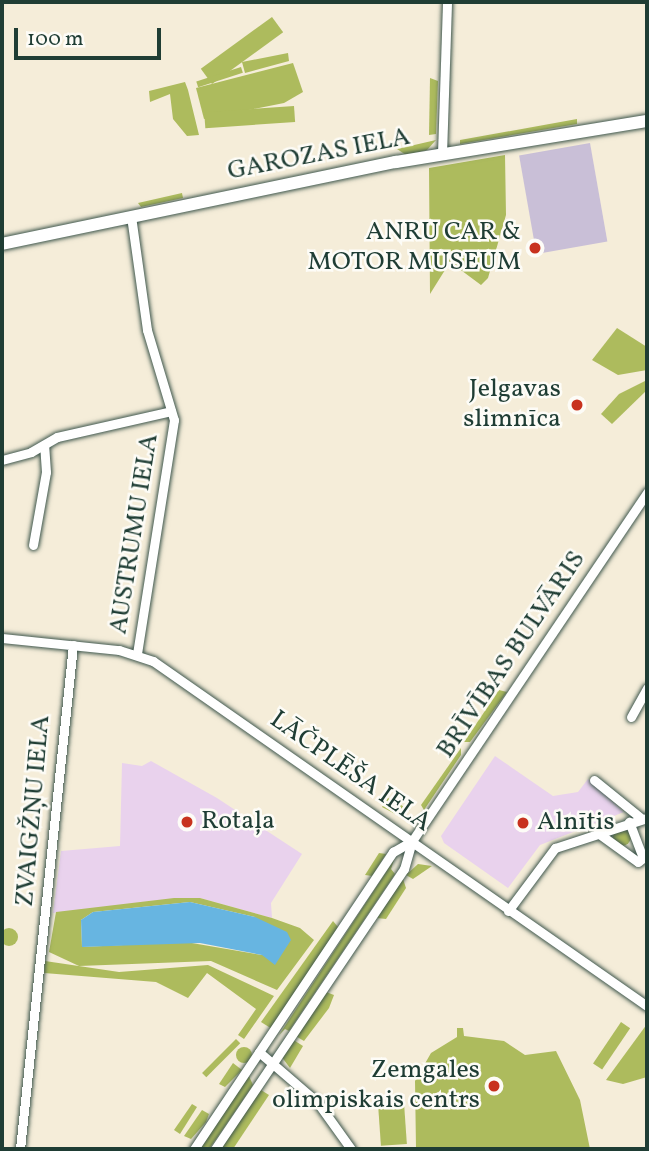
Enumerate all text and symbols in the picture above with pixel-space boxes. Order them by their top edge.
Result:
scale bar [18,14,164,58]
text: 100 m [27,25,84,54]
street label: GAROZAS IELA [225,122,413,188]
place label: ANRU CAR & MOTOR MUSEUM [308,217,521,278]
marker: ANRU CAR & MOTOR MUSEUM [527,240,543,256]
place label: Jelgavas slimnīca [463,374,561,436]
marker: Jelgavas slimnīca [567,395,587,415]
street label: AUSTRUMU IELA [104,431,166,637]
street label: BRĪVĪBAS BULVĀRIS [431,545,593,765]
street label: LĀČPLĒŠA IELA [263,705,437,839]
street label: ZVAIGŽŅU IELA [10,714,58,908]
place label: Rotaļa [201,806,275,838]
place label: Alnītis [537,807,615,839]
marker: Rotaļa [179,814,195,830]
marker: Alnītis [515,815,531,831]
place label: Zemgales olimpiskais centrs [272,1055,480,1116]
marker: Zemgales olimpiskais centrs [486,1078,502,1094]

